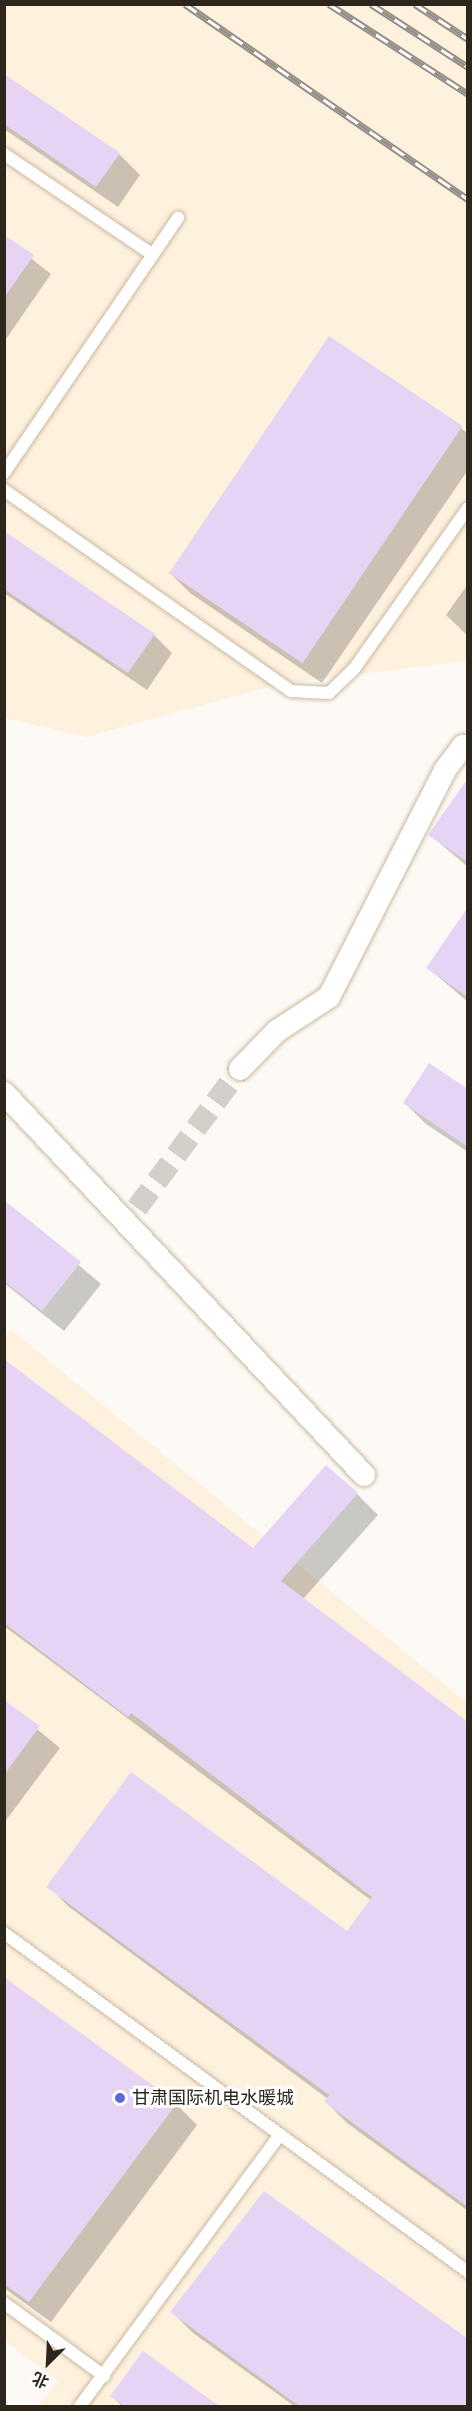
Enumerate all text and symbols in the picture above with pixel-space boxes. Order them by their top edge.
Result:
place label: 甘肃国际机电水暖城 [132,2087,294,2109]
marker: 甘肃国际机电水暖城 [113,2091,127,2105]
north arrow [18,2333,78,2393]
text: 北 [29,2368,52,2392]

